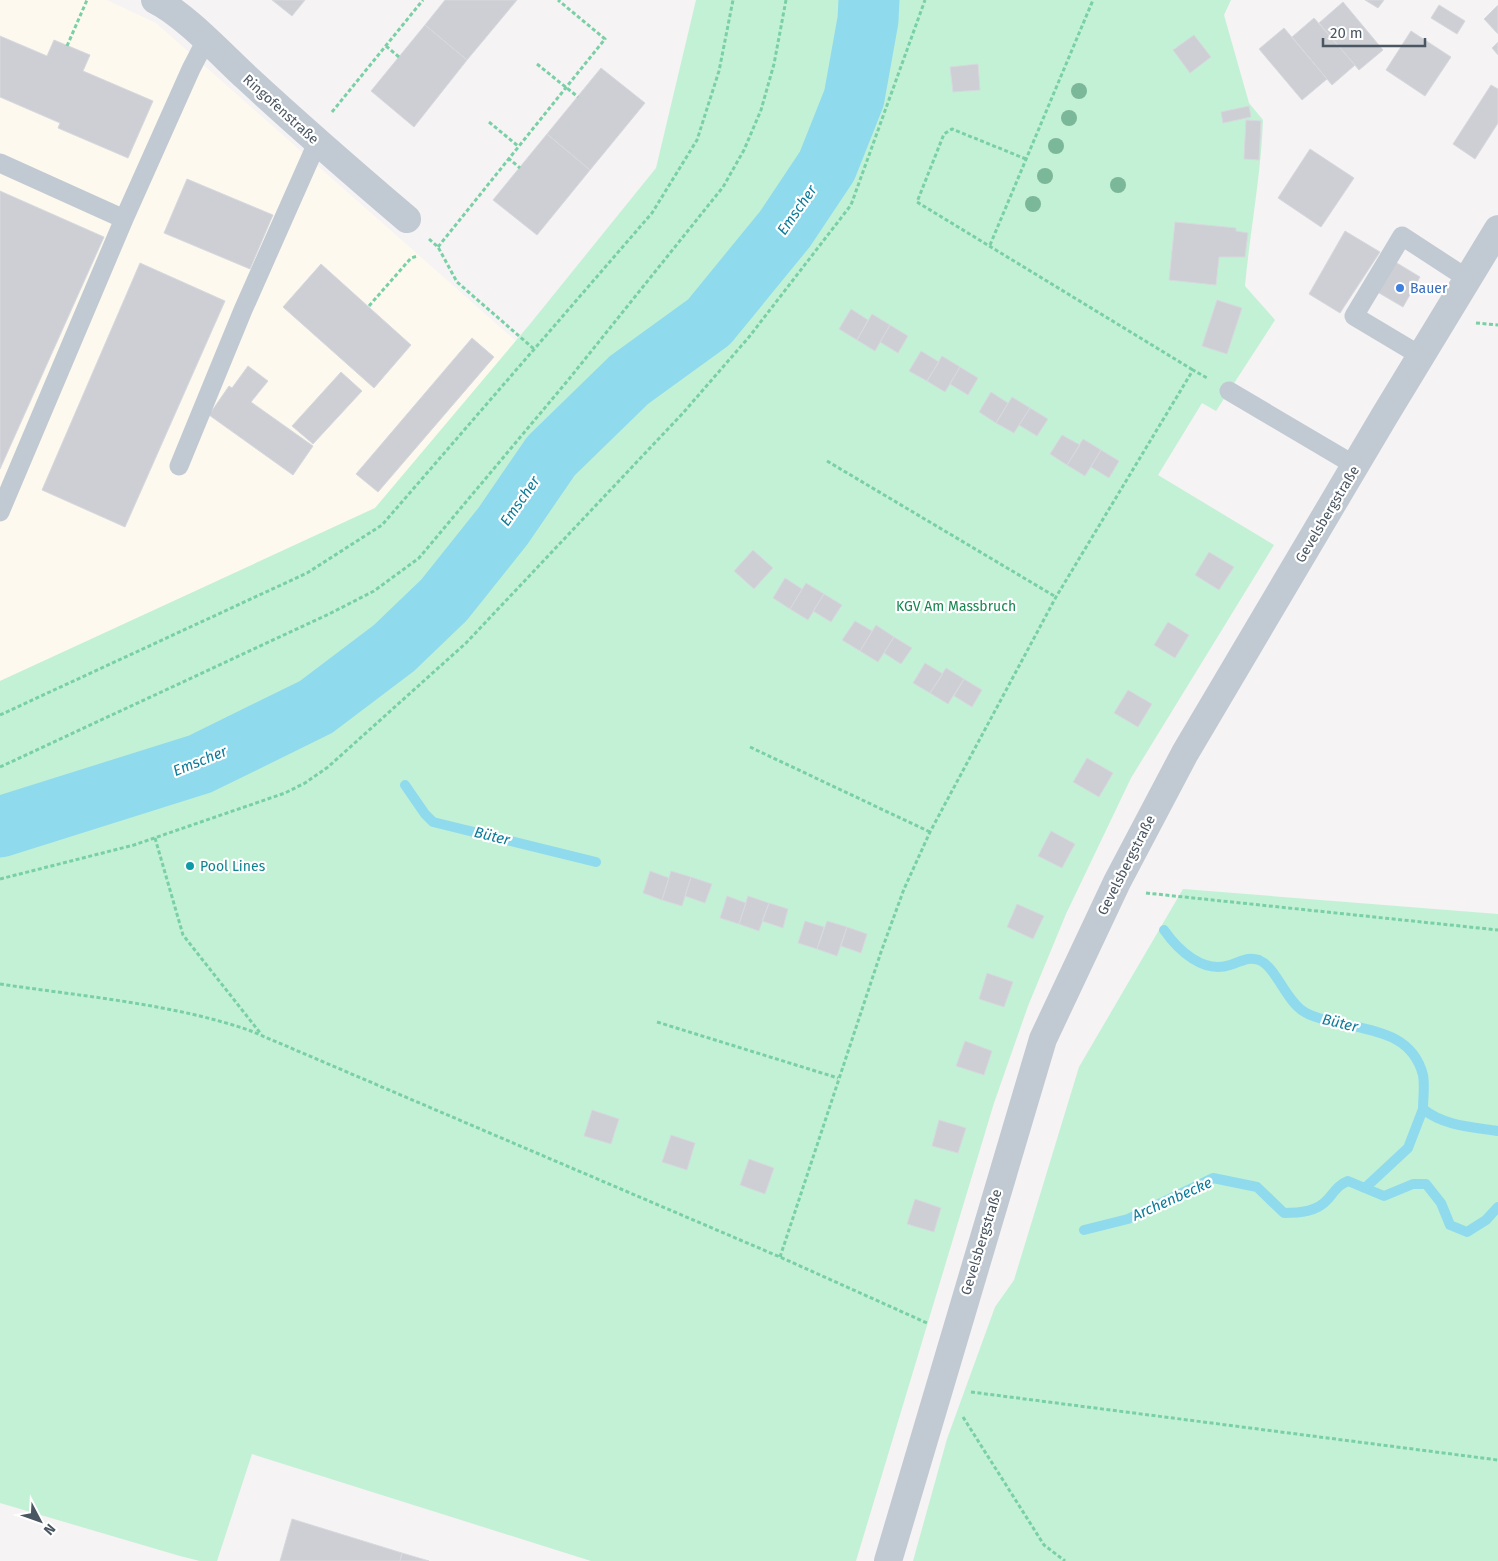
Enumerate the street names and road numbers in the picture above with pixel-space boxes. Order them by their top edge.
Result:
street label: Ringofenstraße [239,71,322,148]
street label: Gevelsbergstraße [1292,463,1363,566]
street label: Gevelsbergstraße [1094,812,1159,918]
street label: Gevelsbergstraße [957,1187,1006,1297]

